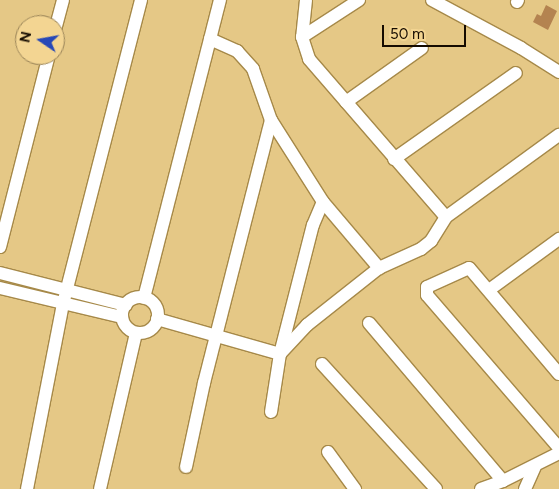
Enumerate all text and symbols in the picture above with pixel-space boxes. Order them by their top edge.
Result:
north arrow [15,15,65,65]
scale bar [384,15,468,47]
text: 50 m [390,25,425,43]
text: N [16,30,35,44]

